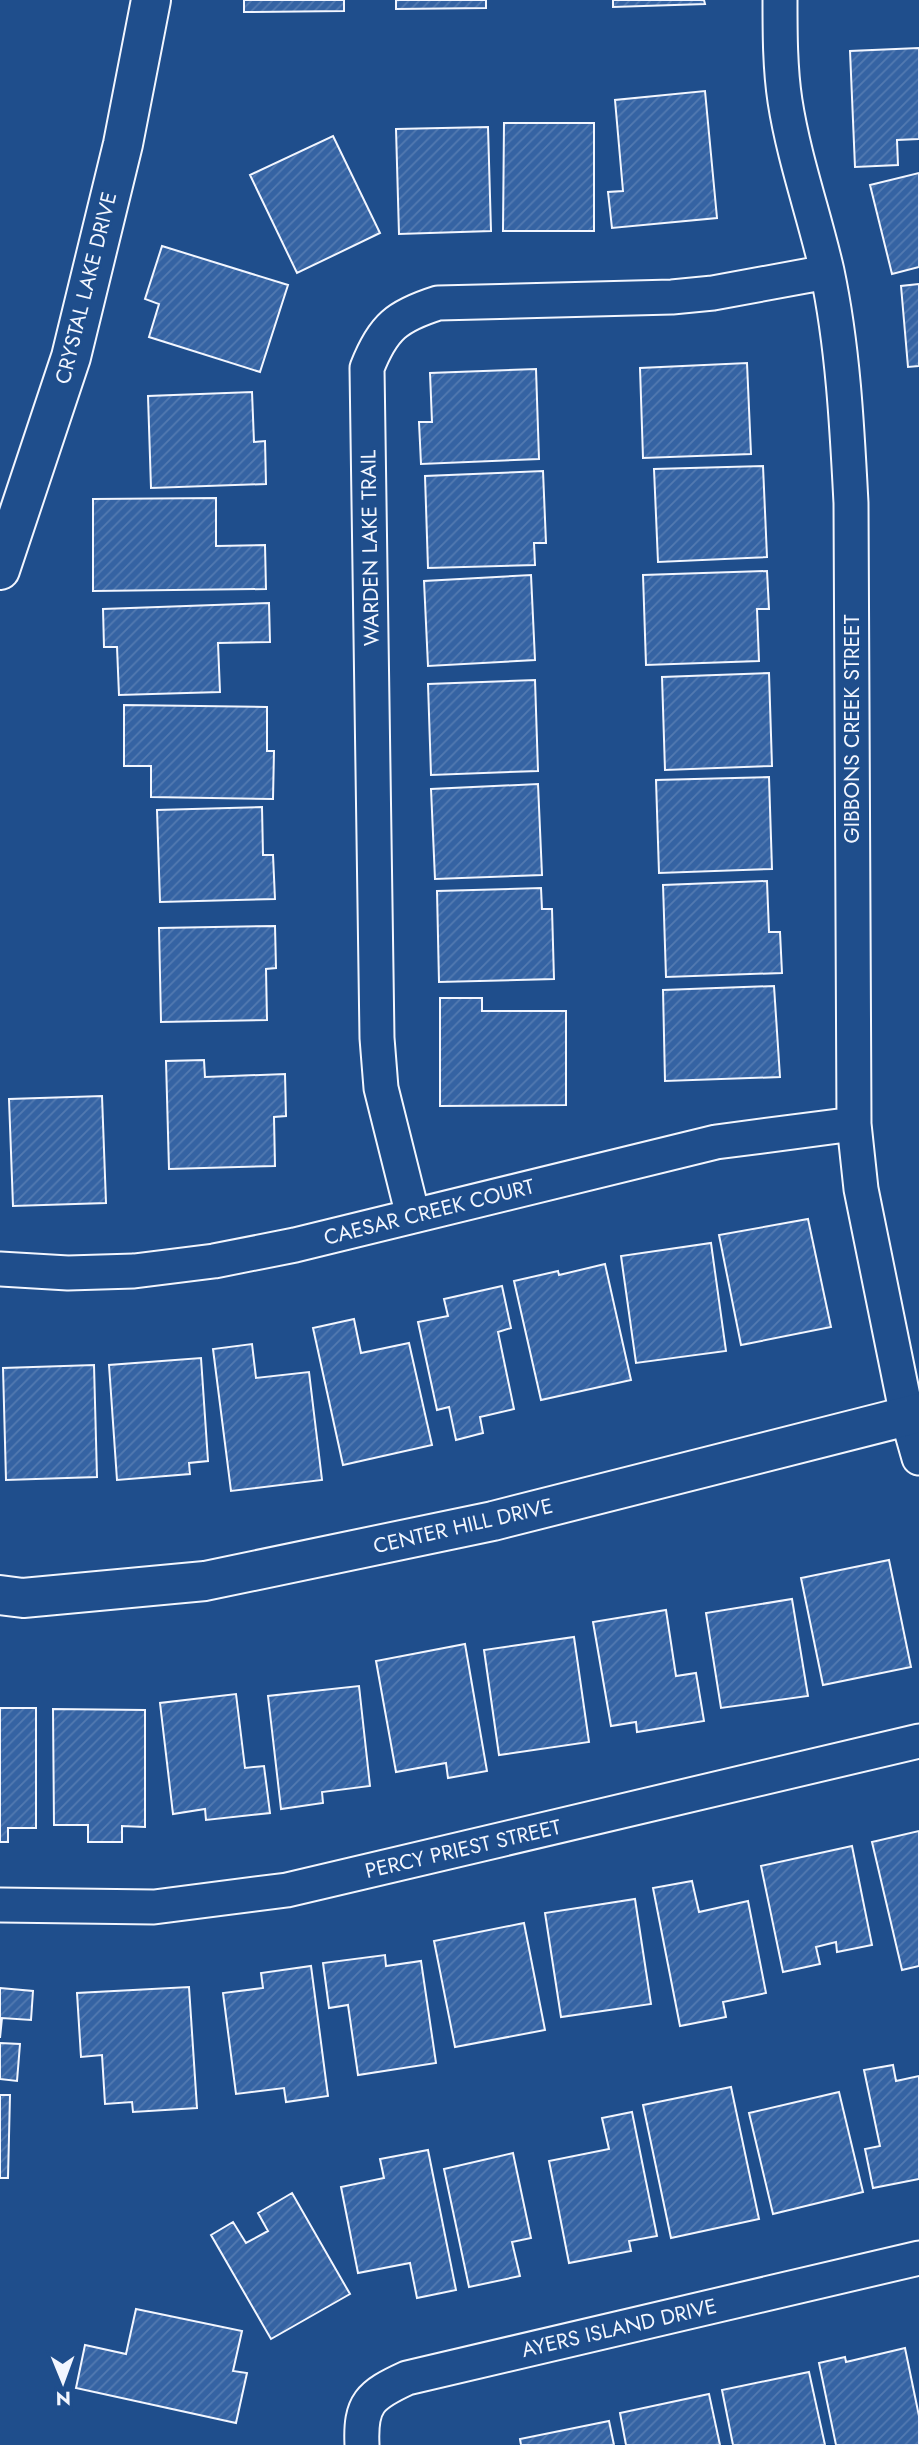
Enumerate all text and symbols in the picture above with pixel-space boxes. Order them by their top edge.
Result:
street label: CRYSTAL LAKE DRIVE [48,189,124,387]
street label: WARDEN LAKE TRAIL [353,449,387,646]
street label: GIBBONS CREEK STREET [837,614,867,843]
street label: CAESAR CREEK COURT [321,1171,538,1253]
street label: CENTER HILL DRIVE [370,1491,556,1561]
street label: PERCY PRIEST STREET [362,1812,564,1886]
street label: AYERS ISLAND DRIVE [519,2291,719,2365]
north arrow [28,2347,98,2417]
text: N [56,2385,71,2412]

